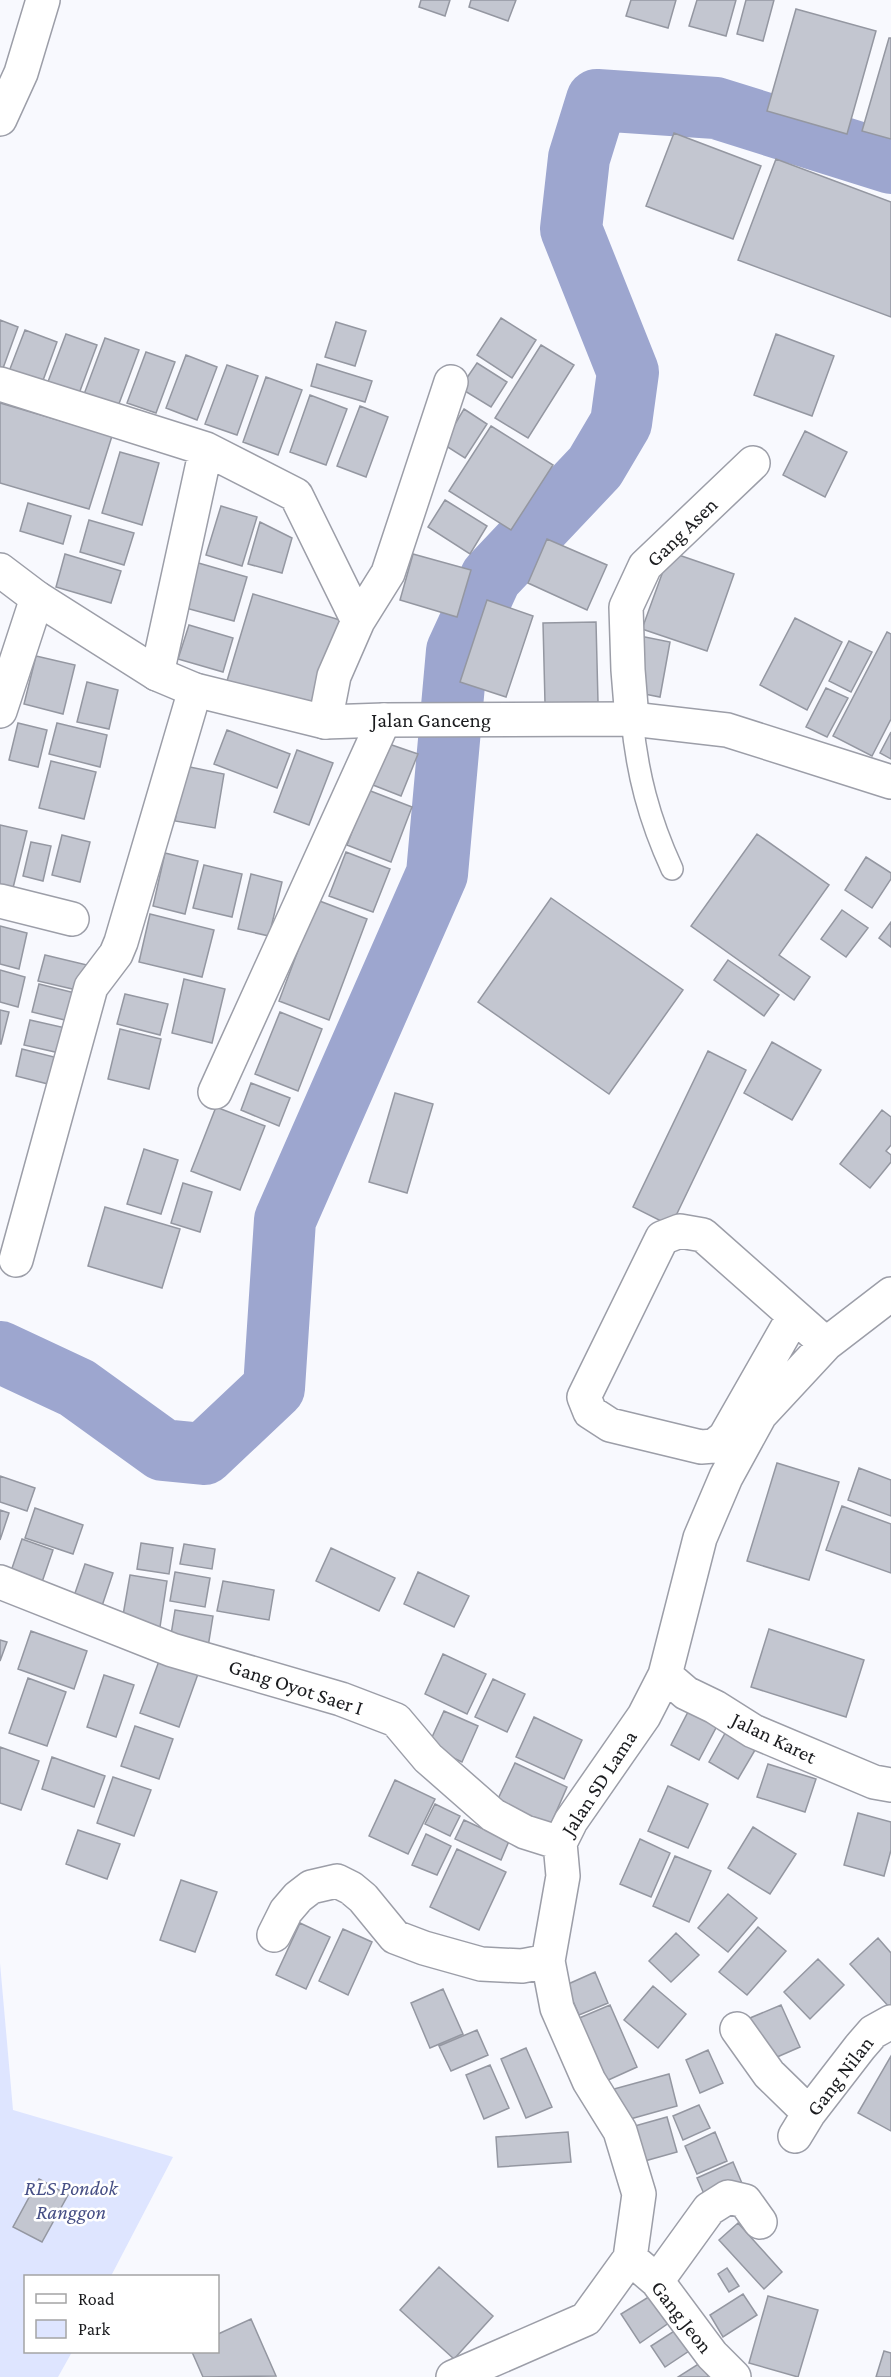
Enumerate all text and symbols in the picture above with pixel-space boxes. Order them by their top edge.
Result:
street label: Gang Asen [642,492,722,572]
street label: Jalan Ganceng [369,708,491,732]
street label: Gang Oyot Saer I [226,1654,366,1720]
street label: Jalan Karet [726,1706,821,1769]
street label: Jalan SD Lama [555,1726,642,1842]
street label: Gang Nilan [802,2031,878,2121]
park label: RLS Pondok Ranggon [24,2176,119,2224]
legend [24,2275,219,2353]
street label: Gang Jeon [646,2276,718,2358]
text: Road [78,2289,115,2309]
text: Park [78,2319,110,2339]

